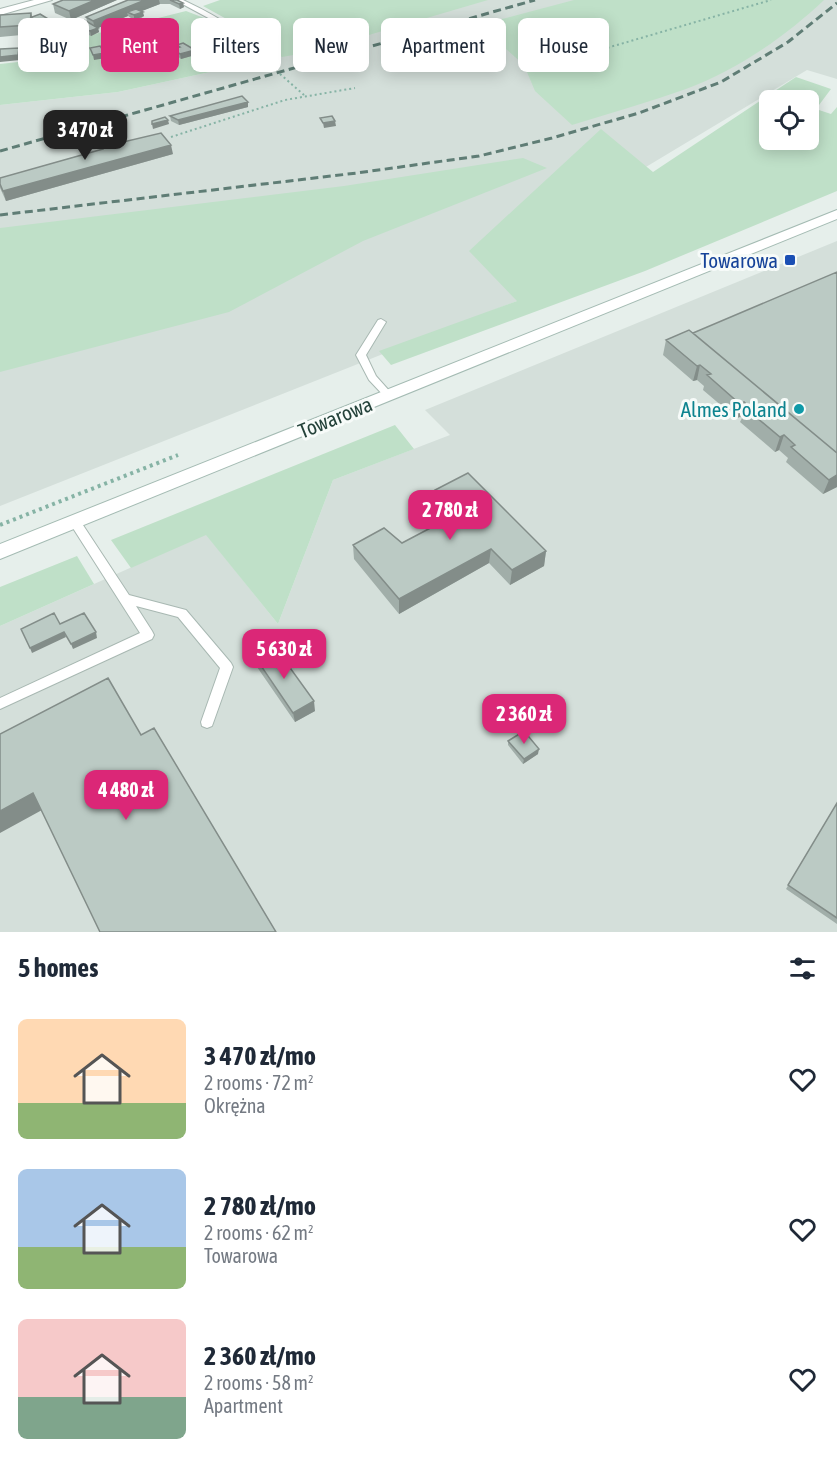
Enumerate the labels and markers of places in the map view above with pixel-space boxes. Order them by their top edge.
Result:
pin: 3 470 zł [23,110,147,161]
place label: Towarowa [700,248,778,272]
marker: Towarowa [783,253,797,267]
place label: Almes Poland [681,397,787,421]
marker: Almes Poland [792,402,806,416]
pin: 2 780 zł [388,490,512,541]
pin: 5 630 zł [222,629,346,680]
pin: 2 360 zł [462,694,586,745]
pin: 4 480 zł [64,770,188,821]

